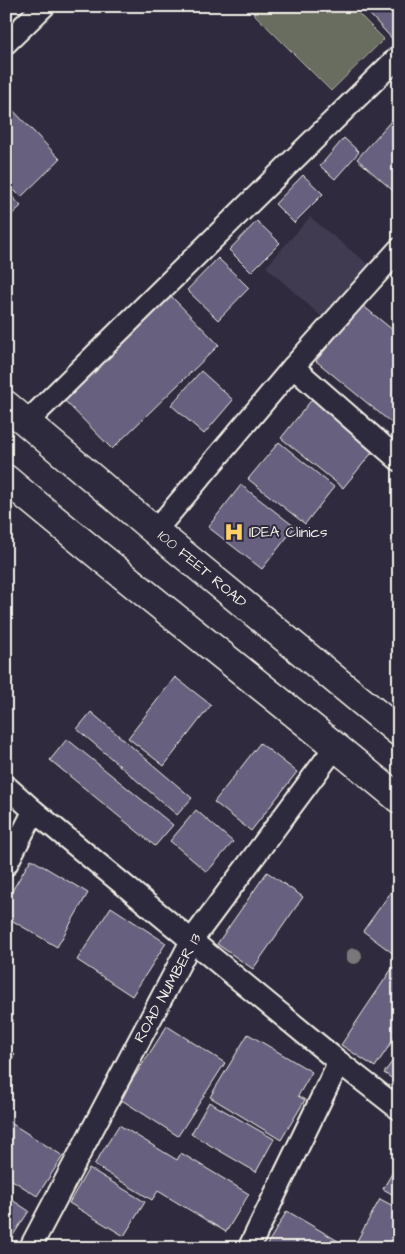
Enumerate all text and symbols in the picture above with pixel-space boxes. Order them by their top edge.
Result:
hospital icon: IDEA Clinics [223,521,245,543]
place label: IDEA Clinics [249,522,328,543]
street label: 100 FEET ROAD [153,525,251,613]
street label: ROAD NUMBER 13 [129,929,207,1046]

